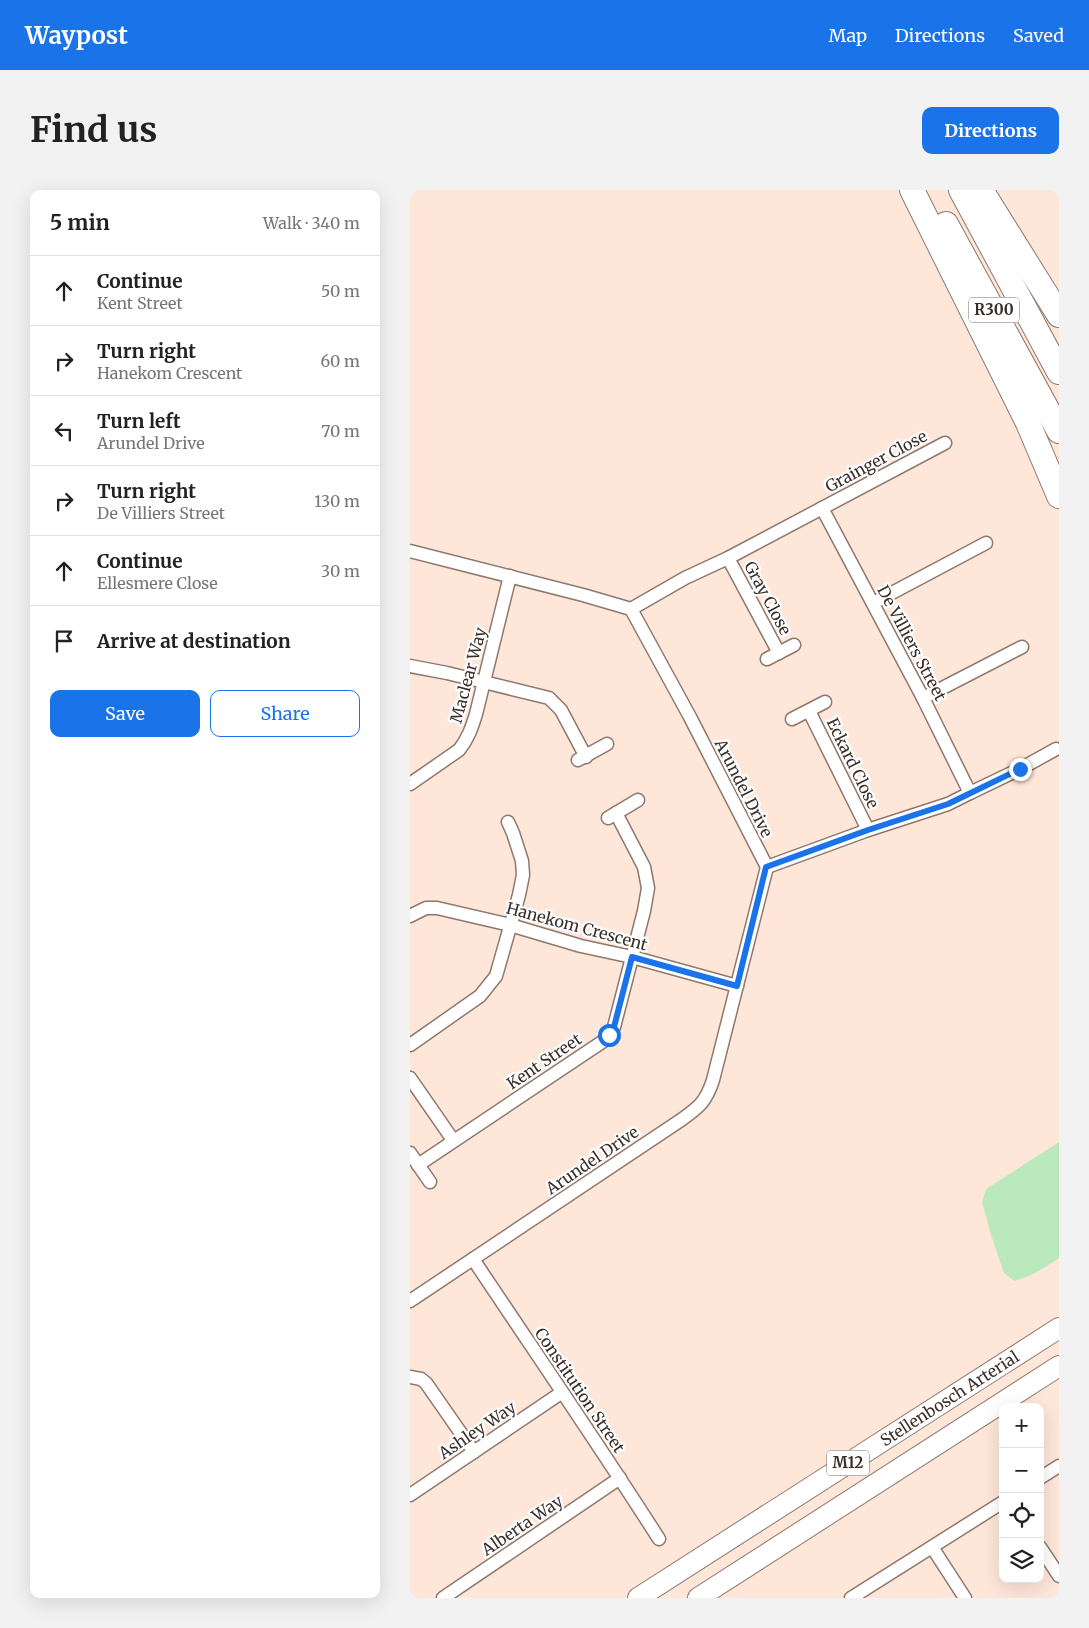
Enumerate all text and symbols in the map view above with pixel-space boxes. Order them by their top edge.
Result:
text: Waypost [25,20,128,51]
text: Map [829,24,867,47]
text: Directions [895,24,985,47]
text: Saved [1013,24,1064,47]
button: Directions [922,107,1059,154]
text: Find us [30,108,157,152]
text: 5 min [50,209,110,236]
text: Walk · 340 m [263,213,360,233]
text: Continue [97,269,183,293]
icon: ahead [50,277,78,305]
text: 50 m [321,281,360,301]
text: Kent Street [97,293,183,313]
road number: R300 [969,298,1019,322]
text: Turn right [97,339,196,363]
icon: right [50,347,78,375]
text: 60 m [320,351,360,371]
text: Hanekom Crescent [97,363,242,383]
text: Turn left [97,409,181,433]
icon: left [50,417,78,445]
text: 70 m [321,421,360,441]
street label: Grainger Close [822,426,930,496]
text: Arundel Drive [97,433,205,453]
text: Turn right [97,479,196,503]
icon: right [50,487,78,515]
text: 130 m [314,491,360,511]
text: De Villiers Street [97,503,225,523]
text: Continue [97,549,183,573]
icon: ahead [50,557,78,585]
street label: Gray Close [740,558,796,638]
text: 30 m [321,561,360,581]
text: Ellesmere Close [97,573,218,593]
street label: De Villiers Street [873,582,951,705]
street label: Maclear Way [446,624,491,725]
icon: arrive [50,627,78,655]
text: Arrive at destination [97,629,291,653]
button: Save [50,690,200,737]
button: Share [210,690,360,737]
street label: Eckard Close [823,715,883,811]
street label: Arundel Drive [710,735,777,840]
route end [1009,758,1032,781]
street label: Hanekom Crescent [504,898,650,955]
route start [598,1024,621,1047]
street label: Kent Street [503,1028,586,1093]
street label: Arundel Drive [541,1122,642,1199]
street label: Constitution Street [531,1324,630,1457]
street label: Stellenbosch Arterial [876,1346,1023,1450]
street label: Ashley Way [434,1396,520,1464]
map controls [999,1403,1044,1583]
button: + [999,1403,1044,1448]
button: − [999,1448,1044,1493]
road number: M12 [827,1450,869,1476]
street label: Alberta Way [477,1490,567,1560]
button: locate [999,1493,1044,1538]
button: layers [999,1538,1044,1583]

